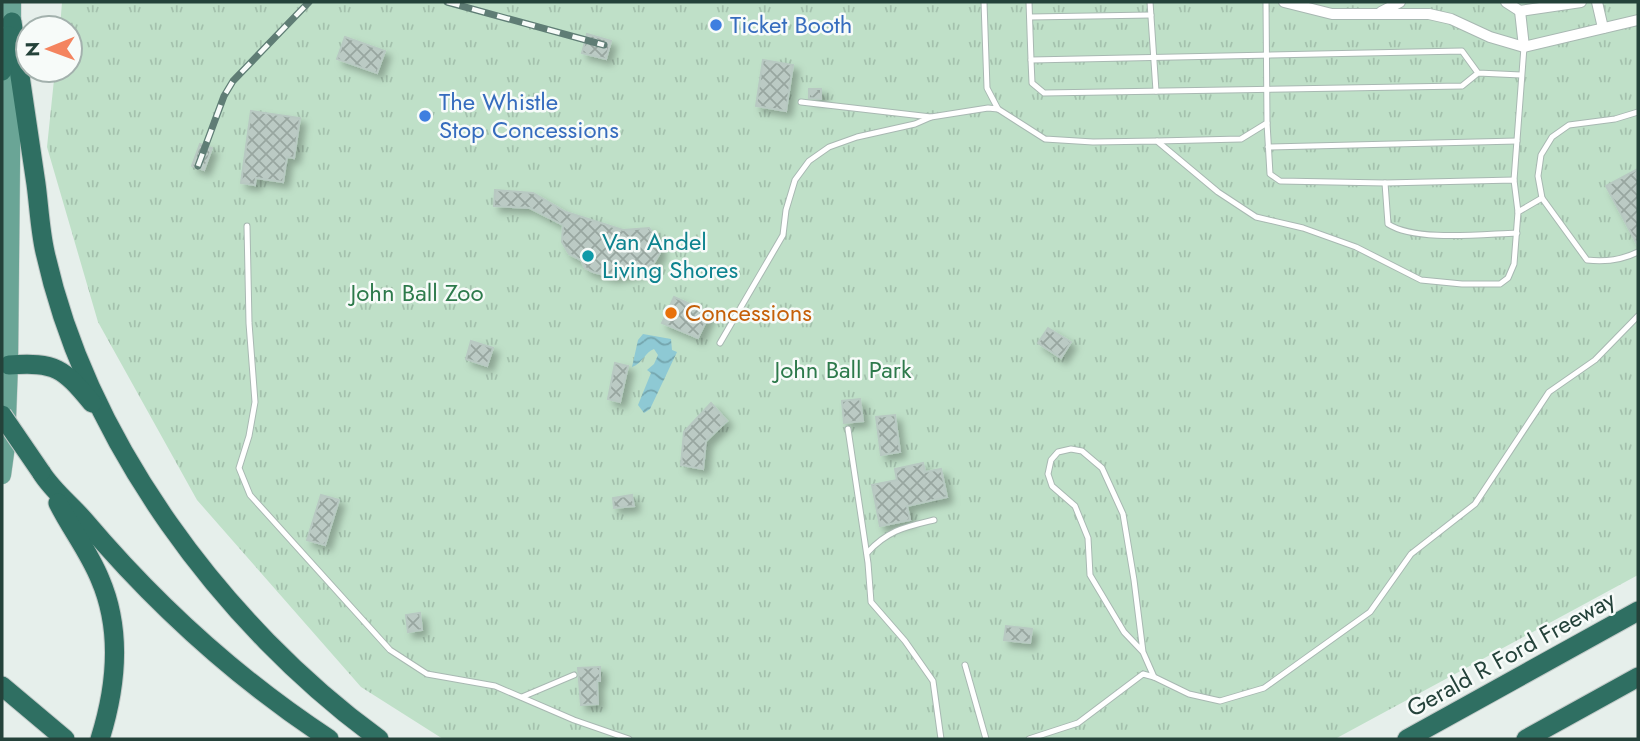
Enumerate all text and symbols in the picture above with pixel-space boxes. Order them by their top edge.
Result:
place label: Ticket Booth [730,7,852,42]
north arrow [14,14,84,84]
marker: Ticket Booth [708,17,724,33]
text: N [19,42,46,57]
place label: The Whistle Stop Concessions [439,84,619,147]
marker: The Whistle Stop Concessions [417,108,433,124]
place label: Van Andel Living Shores [602,224,738,287]
marker: Van Andel Living Shores [580,248,596,264]
park label: John Ball Zoo [347,275,484,310]
place label: Concessions [685,295,812,330]
marker: Concessions [663,305,679,321]
park label: John Ball Park [771,352,912,387]
street label: Gerald R Ford Freeway [1400,581,1622,725]

